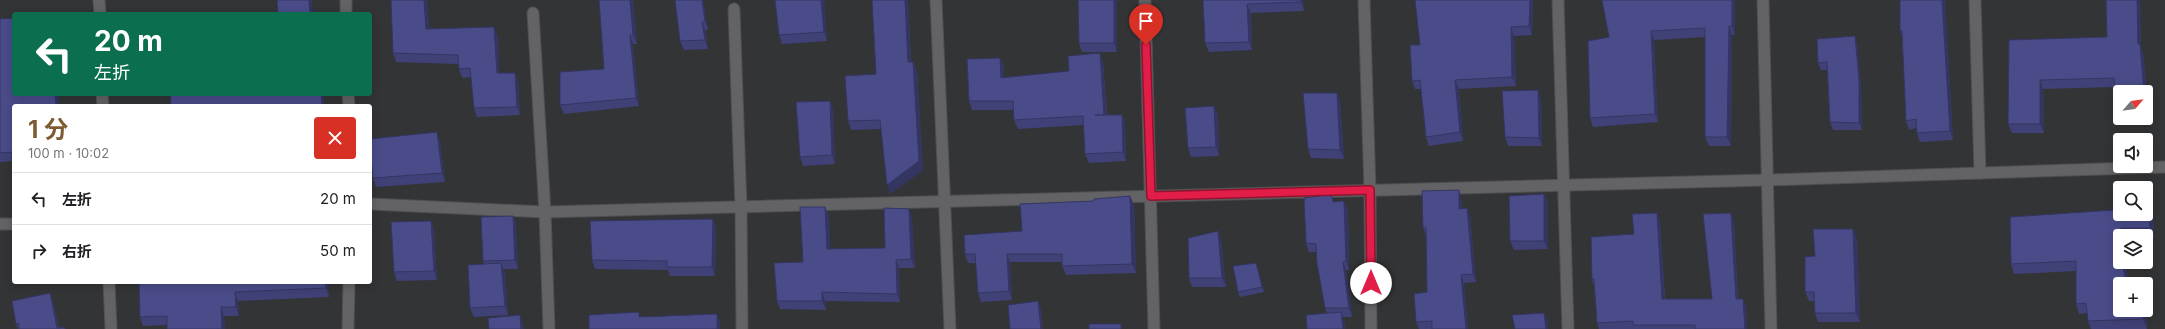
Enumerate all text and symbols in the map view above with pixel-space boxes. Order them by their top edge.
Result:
pin [1129,4,1163,45]
icon: arrive [1135,10,1157,32]
text: 20 m [94,24,163,58]
icon: left [28,28,80,80]
text: 左折 [94,62,130,83]
north arrow [2113,85,2153,125]
map controls [2113,85,2153,317]
text: 1 分 [28,115,68,144]
button: close [314,117,356,159]
button: sound [2113,133,2153,173]
text: 100 m · 10:02 [28,145,109,161]
button: search [2113,181,2153,221]
icon: left [28,188,50,210]
text: 20 m [320,189,356,208]
text: 左折 [62,190,92,209]
button: layers [2113,229,2153,269]
icon: right [28,240,50,262]
text: 50 m [320,241,356,260]
text: 右折 [62,242,92,261]
position arrow [1350,262,1392,304]
button: + [2113,277,2153,317]

